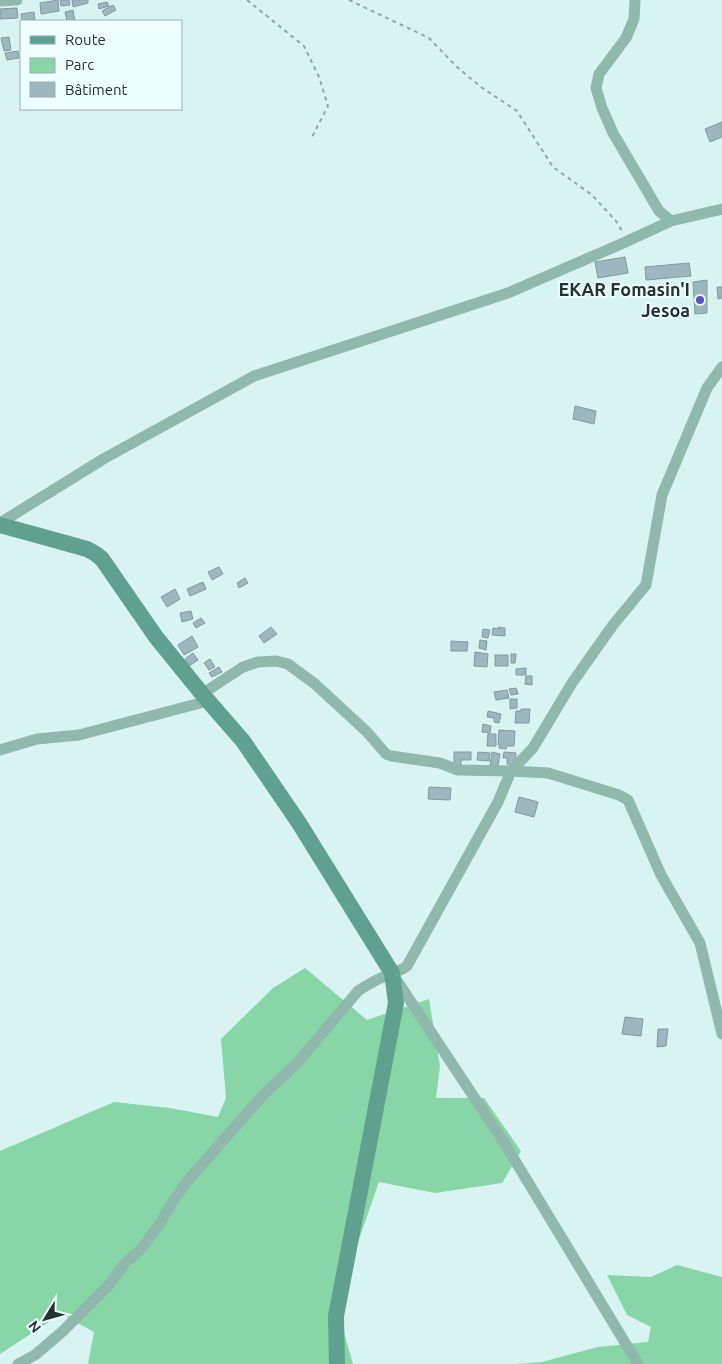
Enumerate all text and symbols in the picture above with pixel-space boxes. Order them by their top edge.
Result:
legend [20,20,182,110]
text: Route [65,31,106,48]
text: Parc [65,56,94,73]
text: Bâtiment [65,81,128,98]
place label: EKAR Fomasin'I Jesoa [558,279,690,320]
marker: EKAR Fomasin'I Jesoa [694,294,706,306]
north arrow [20,1294,70,1344]
text: N [25,1318,44,1336]

